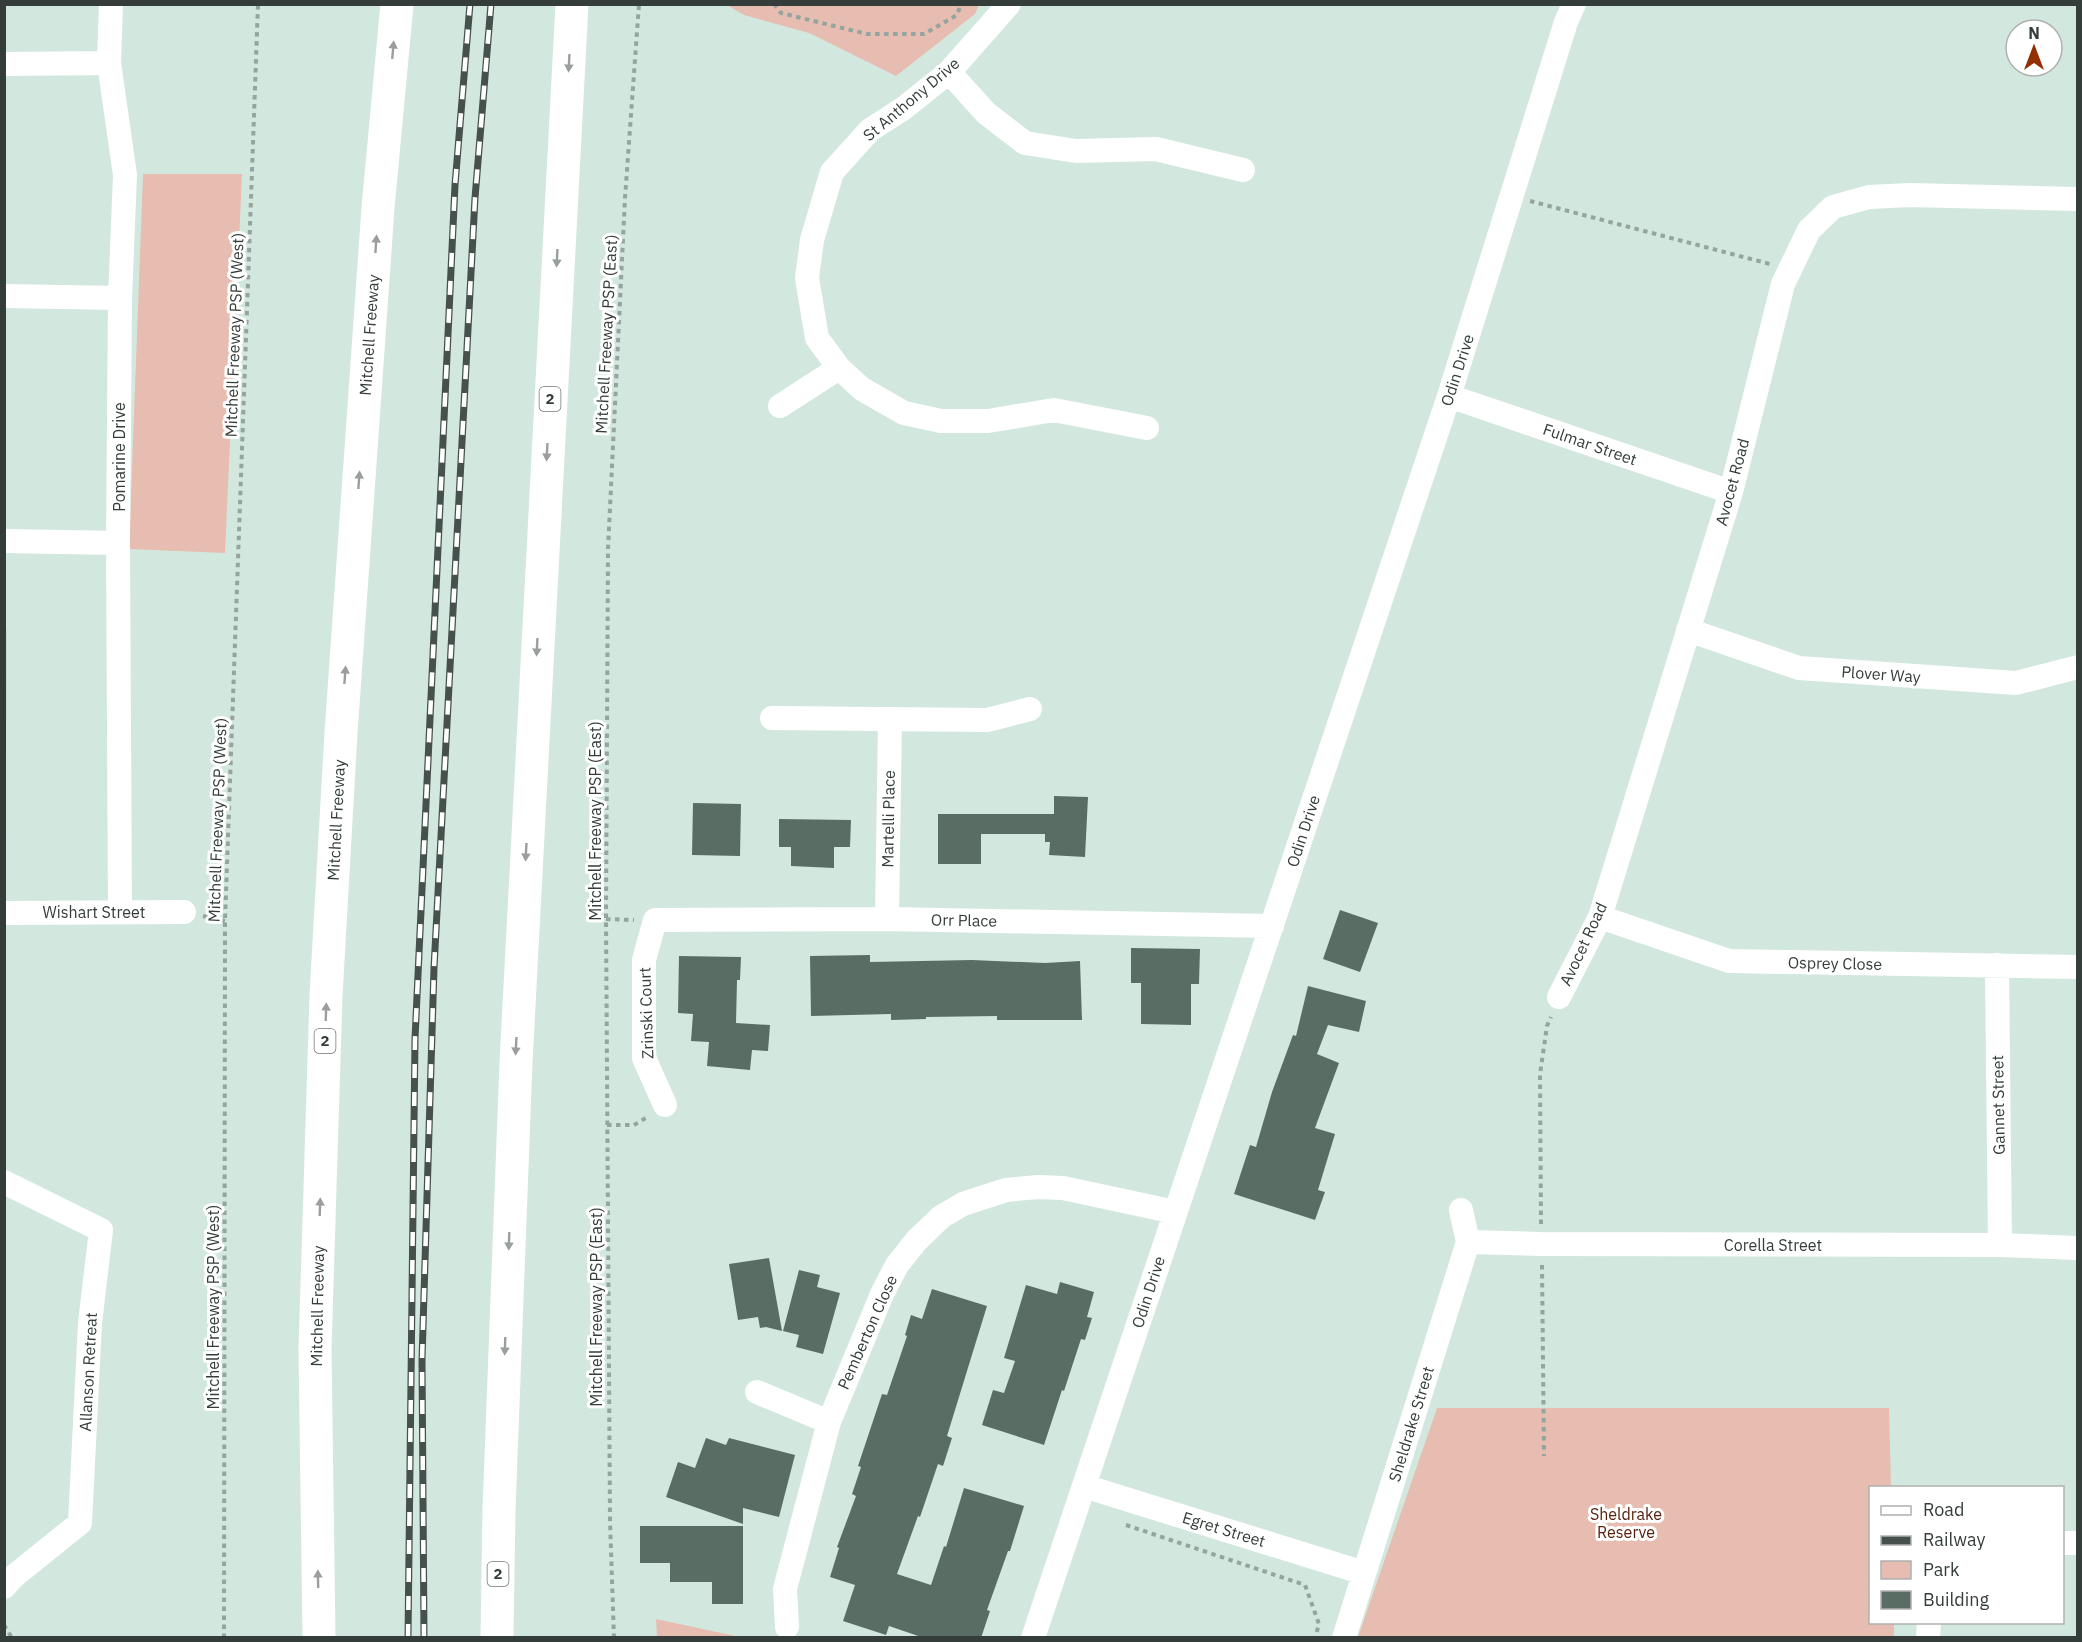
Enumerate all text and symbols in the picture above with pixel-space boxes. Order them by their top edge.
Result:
north arrow [2004,18,2064,78]
text: N [2028,23,2040,43]
one-way arrow [388,40,398,59]
one-way arrow [564,53,573,72]
street label: St Anthony Drive [859,53,963,145]
street label: Mitchell Freeway PSP (West) [220,232,248,438]
one-way arrow [371,234,381,253]
street label: Mitchell Freeway PSP (East) [591,234,621,434]
one-way arrow [553,248,562,267]
street label: Mitchell Freeway [355,274,383,396]
street label: Odin Drive [1436,331,1478,409]
road number: 2 [540,387,560,411]
street label: Pomarine Drive [109,402,129,512]
street label: Fulmar Street [1540,419,1640,469]
street label: Avocet Road [1711,436,1753,528]
one-way arrow [543,443,552,462]
one-way arrow [354,471,364,490]
one-way arrow [533,638,542,657]
street label: Plover Way [1841,661,1921,687]
one-way arrow [340,665,350,684]
street label: Mitchell Freeway PSP (West) [203,717,231,923]
street label: Mitchell Freeway PSP (East) [585,721,605,921]
street label: Mitchell Freeway [323,759,349,881]
street label: Martelli Place [877,770,899,868]
street label: Odin Drive [1282,792,1324,870]
one-way arrow [522,842,531,861]
street label: Avocet Road [1555,899,1611,989]
street label: Wishart Street [43,902,145,922]
street label: Orr Place [931,909,997,931]
street label: Osprey Close [1788,952,1883,974]
street label: Zrinski Court [634,967,658,1059]
one-way arrow [321,1003,330,1022]
road number: 2 [314,1029,336,1053]
one-way arrow [512,1037,521,1056]
street label: Gannet Street [1987,1055,2009,1155]
one-way arrow [315,1197,324,1216]
street label: Mitchell Freeway PSP (West) [203,1205,223,1409]
street label: Mitchell Freeway PSP (East) [586,1207,606,1407]
one-way arrow [504,1232,514,1251]
street label: Corella Street [1724,1235,1822,1255]
street label: Mitchell Freeway [306,1245,328,1367]
street label: Odin Drive [1127,1253,1169,1331]
street label: Pemberton Close [833,1271,901,1392]
street label: Allanson Retreat [75,1312,101,1432]
one-way arrow [500,1337,510,1356]
street label: Sheldrake Street [1384,1364,1438,1484]
legend [1869,1486,2064,1624]
text: Road [1923,1498,1964,1521]
park label: Sheldrake Reserve [1590,1504,1662,1542]
street label: Egret Street [1180,1507,1268,1551]
text: Railway [1923,1528,1985,1551]
text: Park [1923,1558,1960,1581]
road number: 2 [488,1562,508,1586]
one-way arrow [313,1570,323,1589]
text: Building [1923,1588,1990,1611]

